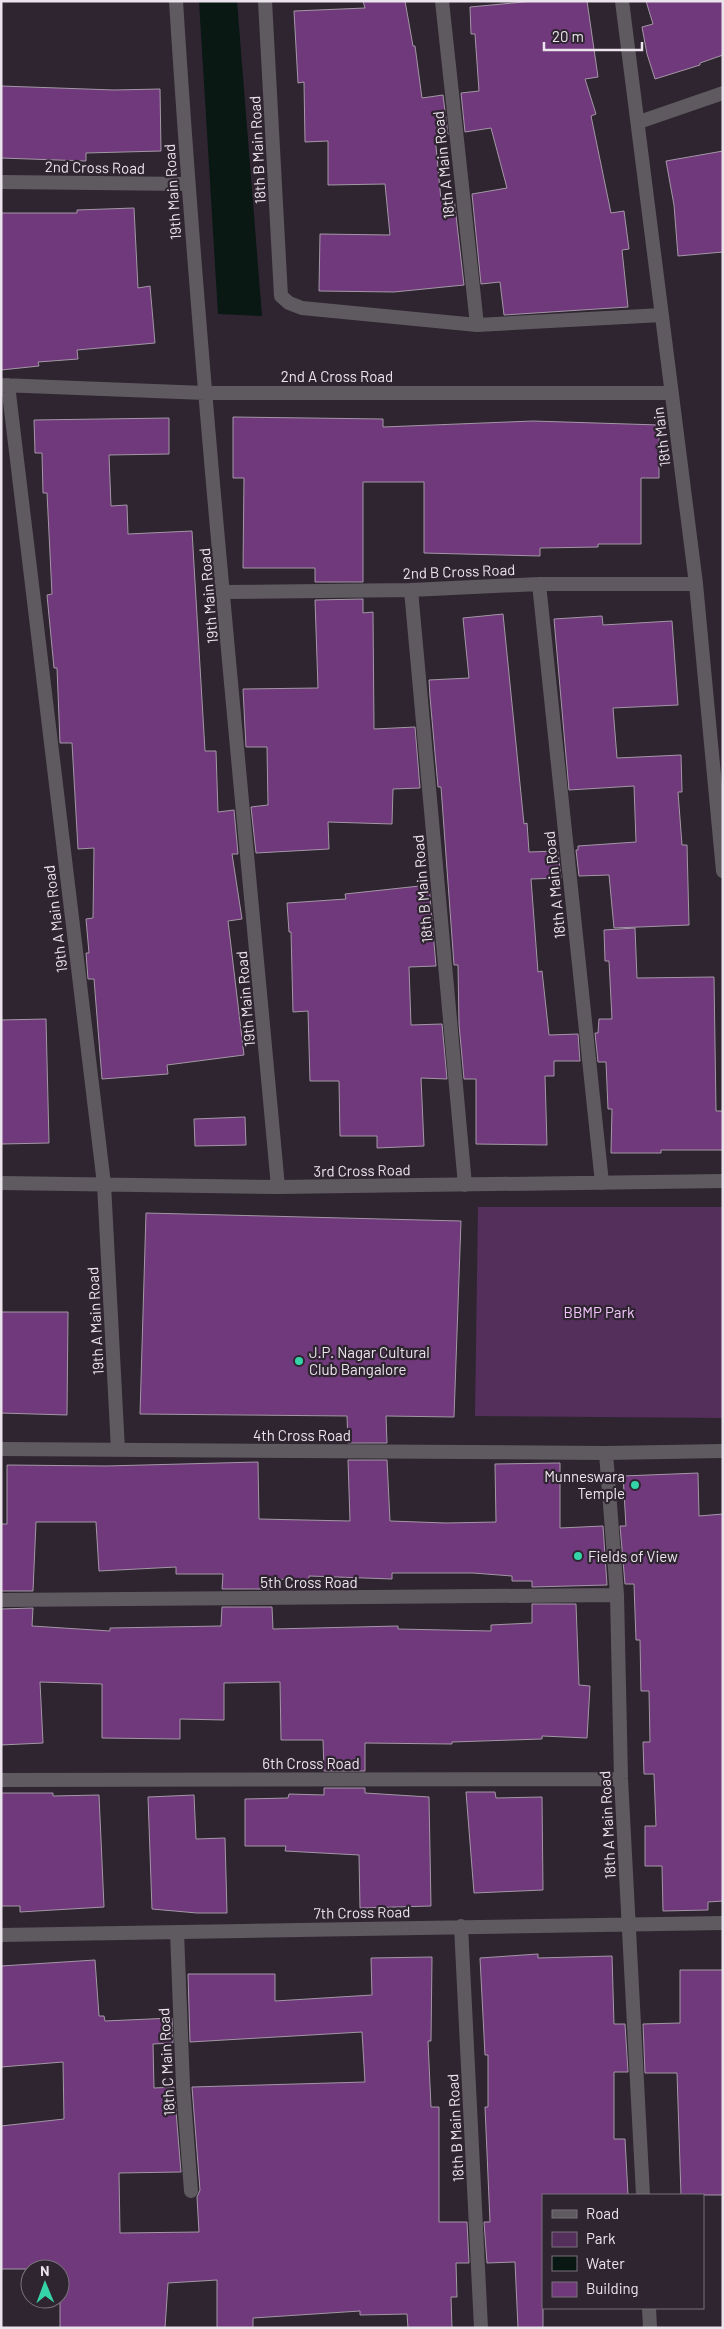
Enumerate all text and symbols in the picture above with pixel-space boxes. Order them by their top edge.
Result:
scale bar [544,20,642,52]
text: 20 m [552,27,584,45]
street label: 18th B Main Road [245,95,269,205]
street label: 18th A Main Road [428,110,458,220]
street label: 19th Main Road [160,143,184,241]
street label: 2nd Cross Road [45,157,145,177]
street label: 2nd A Cross Road [281,367,393,385]
street label: 18th Main [648,406,674,468]
street label: 19th Main Road [195,547,221,645]
street label: 2nd B Cross Road [402,560,516,582]
street label: 18th A Main Road [539,830,569,940]
street label: 18th B Main Road [408,834,436,944]
street label: 19th A Main Road [39,864,71,974]
street label: 19th Main Road [232,950,258,1048]
street label: 3rd Cross Road [313,1160,411,1180]
street label: 19th A Main Road [83,1267,107,1375]
park label: BBMP Park [564,1303,635,1321]
place label: J.P. Nagar Cultural Club Bangalore [309,1343,430,1378]
marker: J.P. Nagar Cultural Club Bangalore [293,1355,305,1367]
street label: 4th Cross Road [253,1426,351,1444]
place label: Munneswara Temple [544,1467,625,1502]
marker: Munneswara Temple [629,1479,641,1491]
place label: Fields of View [588,1547,678,1565]
marker: Fields of View [572,1550,584,1562]
street label: 5th Cross Road [260,1573,358,1591]
street label: 6th Cross Road [262,1754,360,1772]
street label: 18th A Main Road [595,1771,619,1879]
street label: 7th Cross Road [314,1902,410,1922]
street label: 18th C Main Road [154,2008,178,2116]
street label: 18th B Main Road [443,2073,467,2183]
legend [542,2194,704,2309]
text: Road [586,2204,619,2222]
text: Park [586,2229,616,2247]
text: Water [586,2254,625,2272]
north arrow [20,2259,70,2309]
text: N [40,2262,50,2279]
text: Building [586,2279,639,2297]

